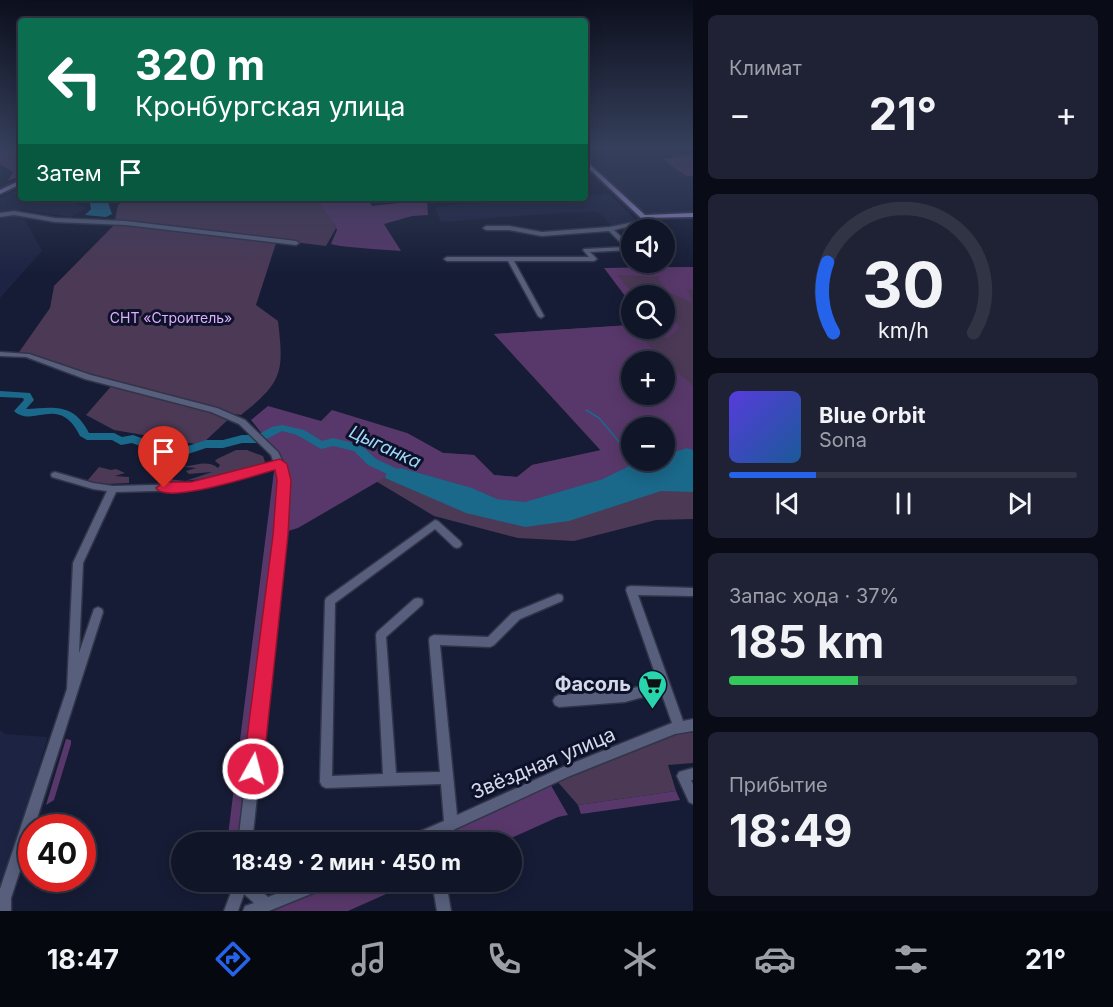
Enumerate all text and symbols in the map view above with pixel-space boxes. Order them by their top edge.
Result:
text: 320 m [135,39,265,90]
icon: left [36,42,114,120]
text: Климат [729,56,802,80]
text: 21° [869,86,937,141]
text: Кронбургская улица [135,90,405,123]
text: − [729,94,751,134]
text: + [1055,94,1077,134]
icon: arrive [114,156,147,189]
text: Затем [36,160,102,186]
map controls [621,219,675,471]
button: sound [621,219,675,273]
text: 30 [862,247,944,322]
button: search [621,285,675,339]
park label: СНТ «Строитель» [110,309,232,326]
text: km/h [878,318,928,344]
button: + [621,351,675,405]
text: Blue Orbit [819,402,926,428]
button: − [621,417,675,471]
water label: Цыганка [346,421,424,472]
pin [138,426,189,488]
text: Sona [819,428,867,452]
icon: arrive [147,435,180,468]
icon: previous [771,487,804,520]
icon: pause [887,487,920,520]
icon: next [1003,487,1036,520]
text: Запас хода · 37% [729,584,899,608]
text: 185 km [729,614,884,669]
supermarket icon: Фасоль [636,668,668,710]
place label: Фасоль [555,672,631,696]
street label: Звёздная улица [467,722,619,804]
position arrow [221,737,285,801]
text: Прибытие [729,773,828,797]
text: 18:49 [729,803,852,858]
speed limit sign: 40 [18,814,96,892]
text: 18:49 · 2 мин · 450 m [232,849,461,875]
icon: directions [212,938,254,980]
icon: music [348,938,390,980]
icon: phone [483,938,525,980]
icon: climate [619,938,661,980]
icon: car [754,938,796,980]
icon: filters [890,938,932,980]
text: 18:47 [47,943,119,976]
text: 21° [1025,943,1066,976]

